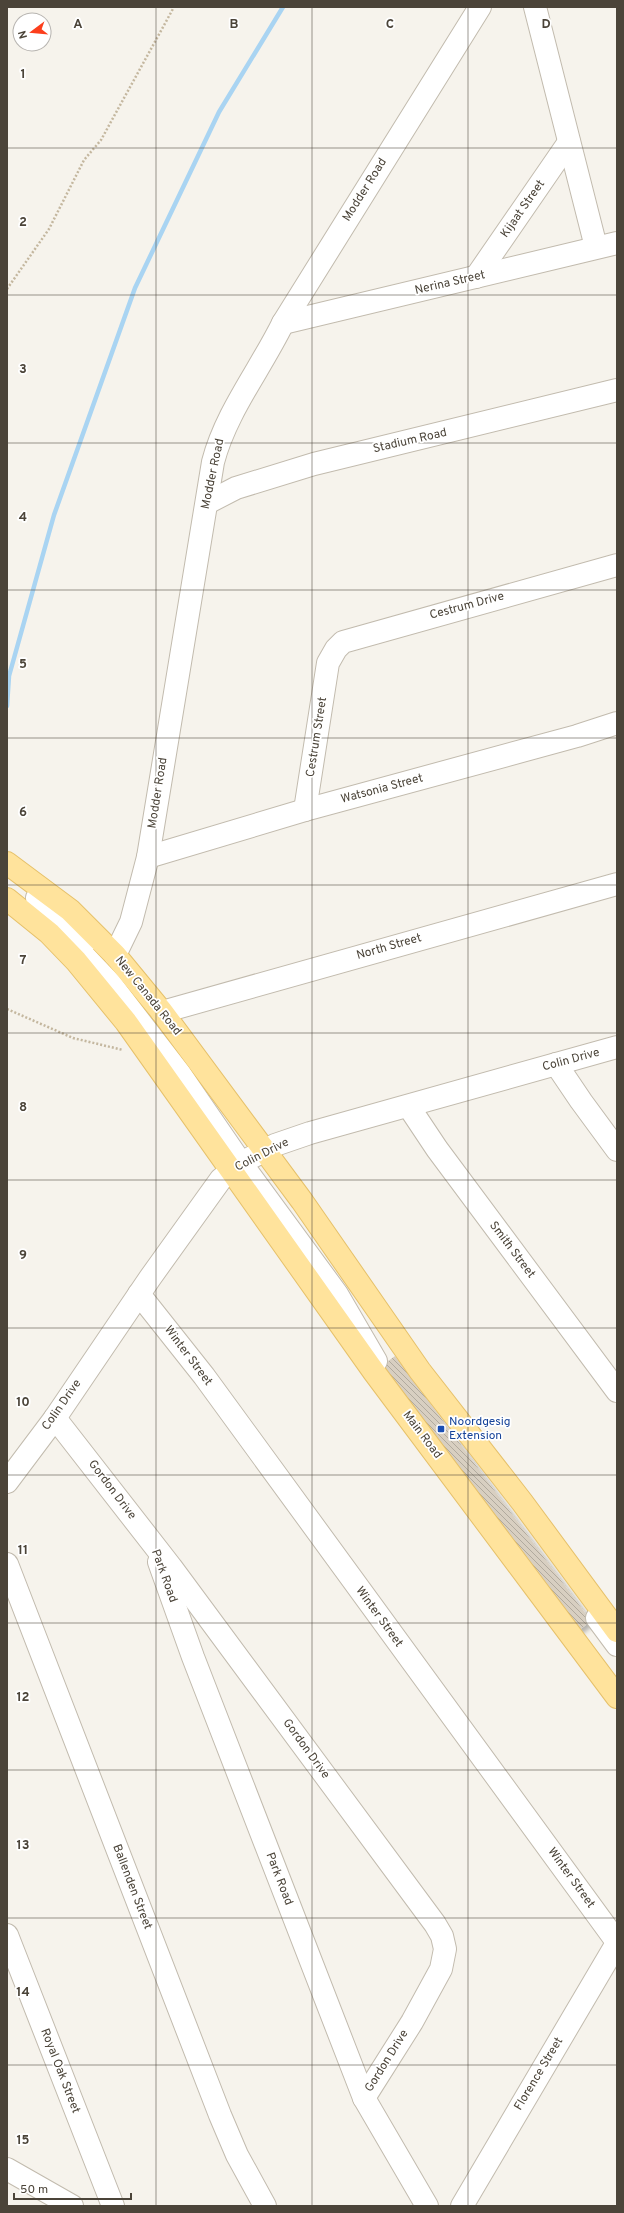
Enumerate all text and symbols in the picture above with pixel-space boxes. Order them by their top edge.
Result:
north arrow [12,12,52,52]
text: A [73,17,83,33]
text: B [230,17,239,33]
text: C [386,17,394,33]
text: D [541,17,551,33]
text: N [16,29,31,40]
text: 1 [20,67,26,83]
street label: Modder Road [339,155,391,225]
street label: Kijaat Street [497,177,549,241]
text: 2 [19,215,27,231]
street label: Nerina Street [413,267,487,299]
text: 3 [19,362,27,378]
street label: Stadium Road [371,425,449,457]
street label: Modder Road [198,437,228,511]
text: 4 [19,510,27,526]
street label: Cestrum Drive [428,588,506,624]
text: 5 [19,657,27,673]
street label: Cestrum Street [303,696,331,778]
street label: Modder Road [144,756,172,830]
street label: Watsonia Street [339,770,425,808]
text: 6 [19,805,27,821]
street label: North Street [355,930,423,964]
text: 7 [20,953,27,969]
street label: New Canada Road [111,953,185,1039]
street label: Colin Drive [541,1045,601,1075]
text: 8 [19,1100,27,1116]
street label: Colin Drive [232,1135,292,1175]
street label: Smith Street [485,1218,539,1282]
text: 9 [19,1248,27,1264]
street label: Winter Street [160,1323,216,1389]
street label: Colin Drive [39,1376,85,1434]
text: 10 [16,1395,30,1411]
street label: Main Road [399,1408,445,1462]
place label: Noordgesig Extension [449,1414,511,1444]
marker: Noordgesig Extension [436,1424,446,1434]
street label: Gordon Drive [84,1457,140,1523]
text: 11 [18,1543,28,1559]
street label: Park Road [147,1547,181,1605]
street label: Winter Street [352,1583,406,1651]
text: 12 [16,1690,30,1706]
street label: Gordon Drive [279,1716,333,1782]
text: 13 [17,1838,30,1854]
street label: Ballenden Street [108,1842,156,1932]
street label: Winter Street [544,1844,598,1912]
street label: Park Road [262,1850,296,1908]
text: 14 [16,1985,30,2001]
street label: Royal Oak Street [36,2026,84,2116]
street label: Gordon Drive [361,2027,413,2095]
street label: Florence Street [511,2034,567,2114]
text: 15 [16,2133,30,2149]
scale bar [14,2175,131,2201]
text: 50 m [20,2182,48,2198]

